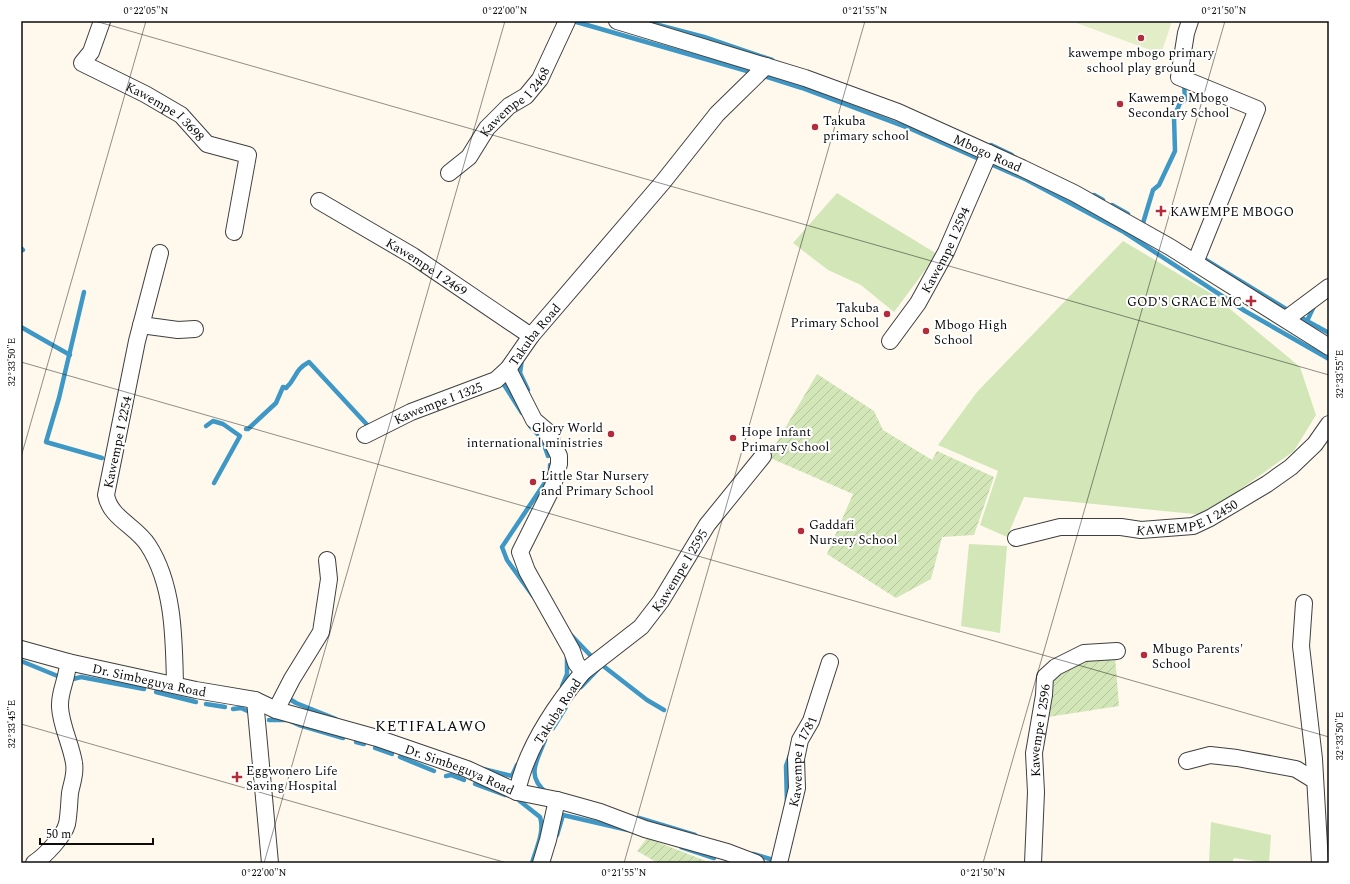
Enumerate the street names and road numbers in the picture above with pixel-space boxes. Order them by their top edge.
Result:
street label: Kawempe I 2468 [475,64,555,141]
street label: Kawempe I 3698 [122,77,209,146]
street label: Mbogo Road [950,129,1025,178]
street label: Kawempe I 2594 [916,203,976,297]
street label: Kawempe I 2469 [382,233,472,301]
street label: Takuba Road [504,299,566,371]
street label: Kawempe I 1325 [390,377,486,430]
street label: Kawempe I 2254 [98,394,138,490]
street label: KAWEMPE I 2450 [1135,494,1242,542]
street label: Kawempe I 2595 [647,525,713,617]
street label: Dr. Simbeguya Road [90,659,208,703]
street label: Takuba Road [529,675,587,749]
street label: Kawempe I 2596 [1025,683,1056,778]
street label: Kawempe I 1781 [784,714,823,809]
street label: Dr. Simbeguya Road [402,739,517,800]

